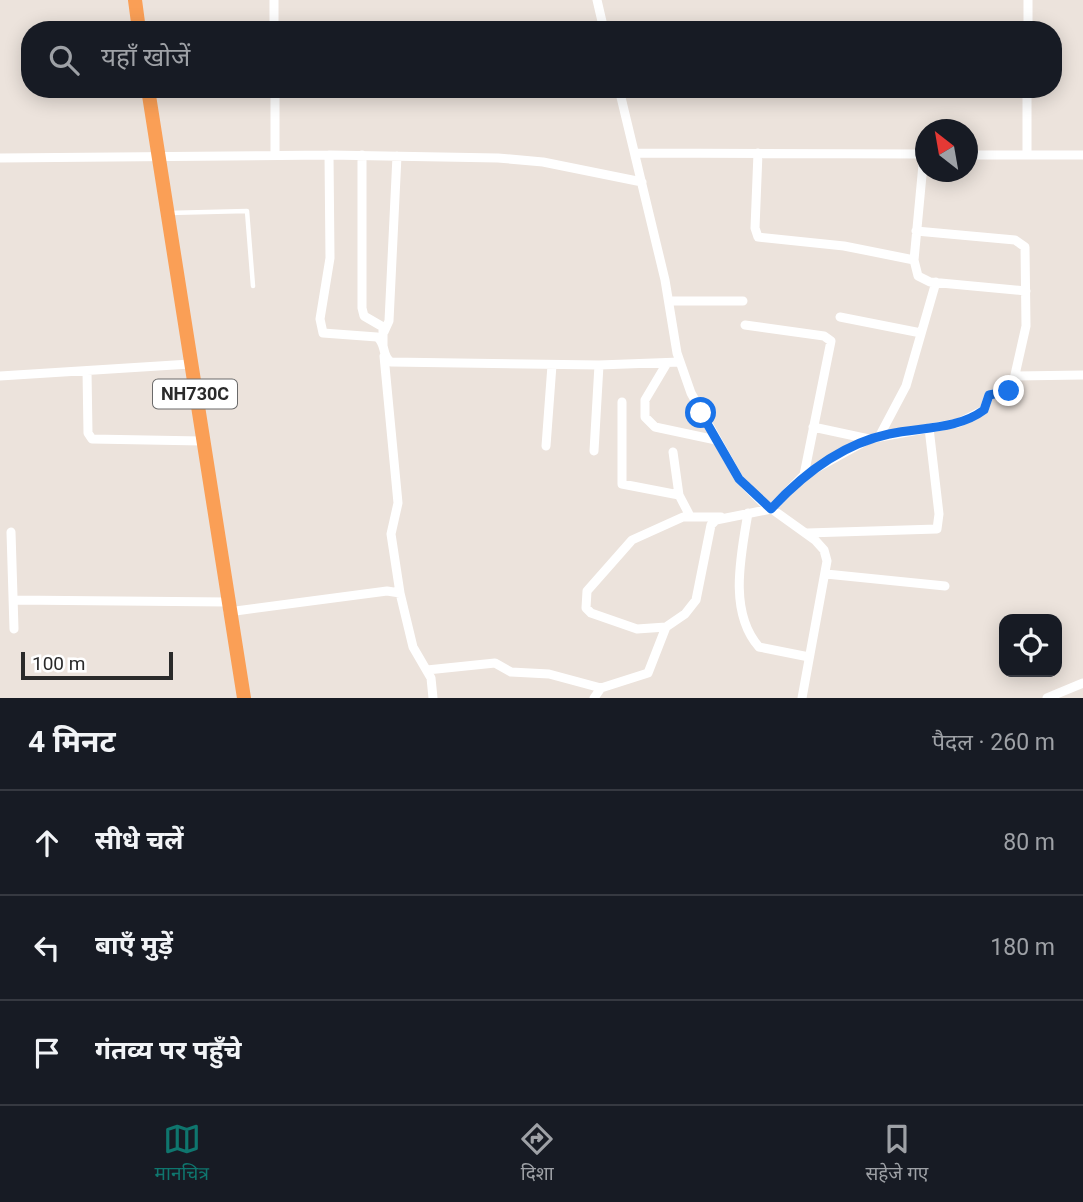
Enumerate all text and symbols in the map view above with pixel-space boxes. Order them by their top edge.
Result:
search box [21,21,1062,98]
icon: search [45,41,83,79]
text: यहाँ खोजें [101,42,190,72]
north arrow [915,119,978,182]
route end [993,375,1024,406]
road number: NH730C [153,380,237,408]
route start [685,397,716,428]
map controls [999,614,1062,677]
button: locate [999,614,1062,677]
scale bar [21,649,173,681]
text: 100 m [32,652,85,675]
text: 4 मिनट [28,724,116,759]
text: पैदल · 260 m [932,729,1055,756]
icon: ahead [28,824,66,862]
text: सीधे चलें [95,825,183,855]
text: 80 m [1003,829,1055,856]
icon: left [28,929,66,967]
text: बाएँ मुड़ें [95,930,173,960]
text: 180 m [990,934,1055,961]
icon: arrive [28,1034,66,1072]
text: गंतव्य पर पहुँचे [95,1035,242,1065]
tab: मानचित्र [155,1120,209,1188]
tab: दिशा [518,1120,556,1188]
tab: सहेजे गए [865,1120,928,1188]

